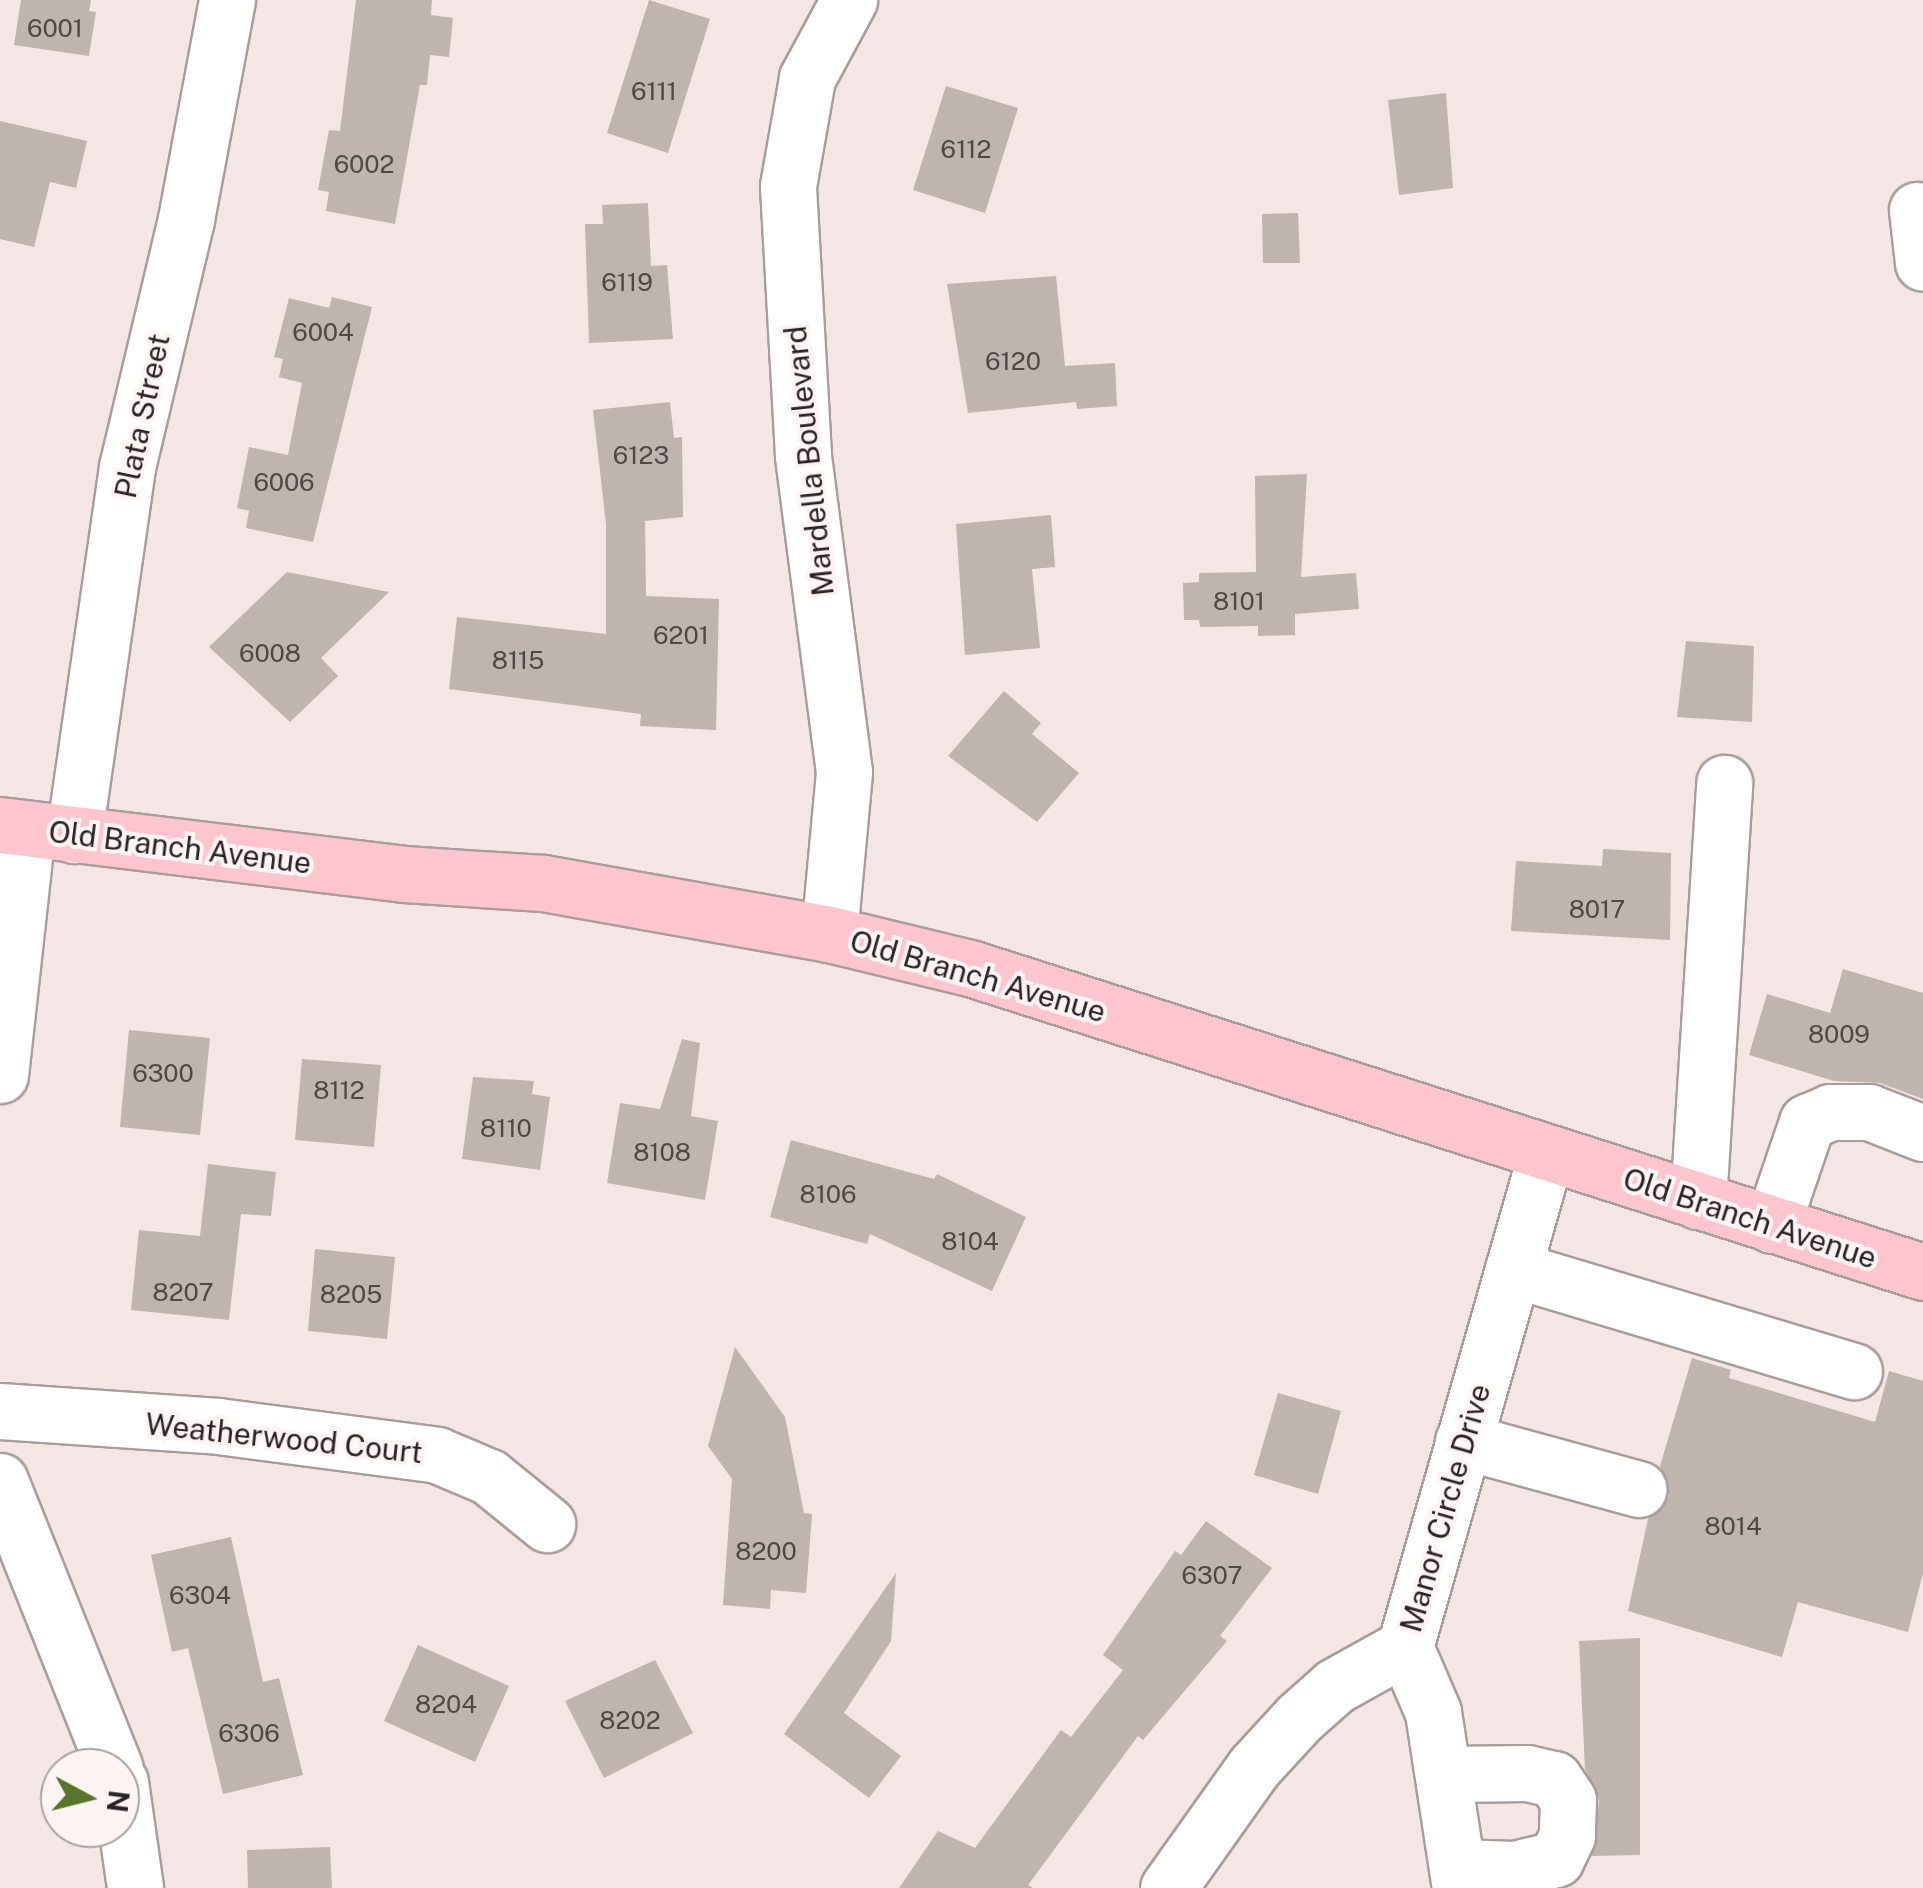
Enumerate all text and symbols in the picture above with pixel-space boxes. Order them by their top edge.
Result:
house number: 6001 [27,13,83,43]
house number: 6111 [631,76,677,106]
house number: 6112 [941,134,991,164]
house number: 6002 [334,149,394,179]
house number: 6119 [601,267,653,297]
house number: 6004 [292,317,354,347]
street label: Mardella Boulevard [777,324,841,598]
street label: Plata Street [107,331,177,501]
house number: 6120 [985,346,1041,376]
house number: 6123 [613,440,669,470]
house number: 6006 [253,467,315,497]
house number: 8101 [1213,586,1265,616]
house number: 6201 [653,620,709,650]
house number: 6008 [239,638,301,668]
house number: 8115 [492,645,544,675]
street label: Old Branch Avenue [47,813,313,881]
house number: 8017 [1569,894,1625,924]
street label: Old Branch Avenue [846,922,1110,1030]
house number: 8009 [1808,1019,1870,1049]
house number: 6300 [132,1058,194,1088]
house number: 8112 [313,1075,365,1105]
house number: 8110 [480,1113,532,1143]
house number: 8108 [633,1137,691,1167]
street label: Old Branch Avenue [1619,1160,1881,1276]
house number: 8106 [799,1179,857,1209]
house number: 8104 [941,1226,999,1256]
house number: 8207 [153,1277,213,1307]
house number: 8205 [320,1279,382,1309]
street label: Manor Circle Drive [1392,1380,1498,1636]
street label: Weatherwood Court [144,1406,424,1470]
house number: 8014 [1704,1511,1762,1541]
house number: 8200 [735,1536,797,1566]
house number: 6307 [1182,1560,1242,1590]
house number: 6304 [169,1580,231,1610]
house number: 8204 [415,1689,477,1719]
house number: 8202 [599,1705,661,1735]
house number: 6306 [218,1718,280,1748]
north arrow [40,1748,140,1848]
text: N [101,1789,136,1814]

